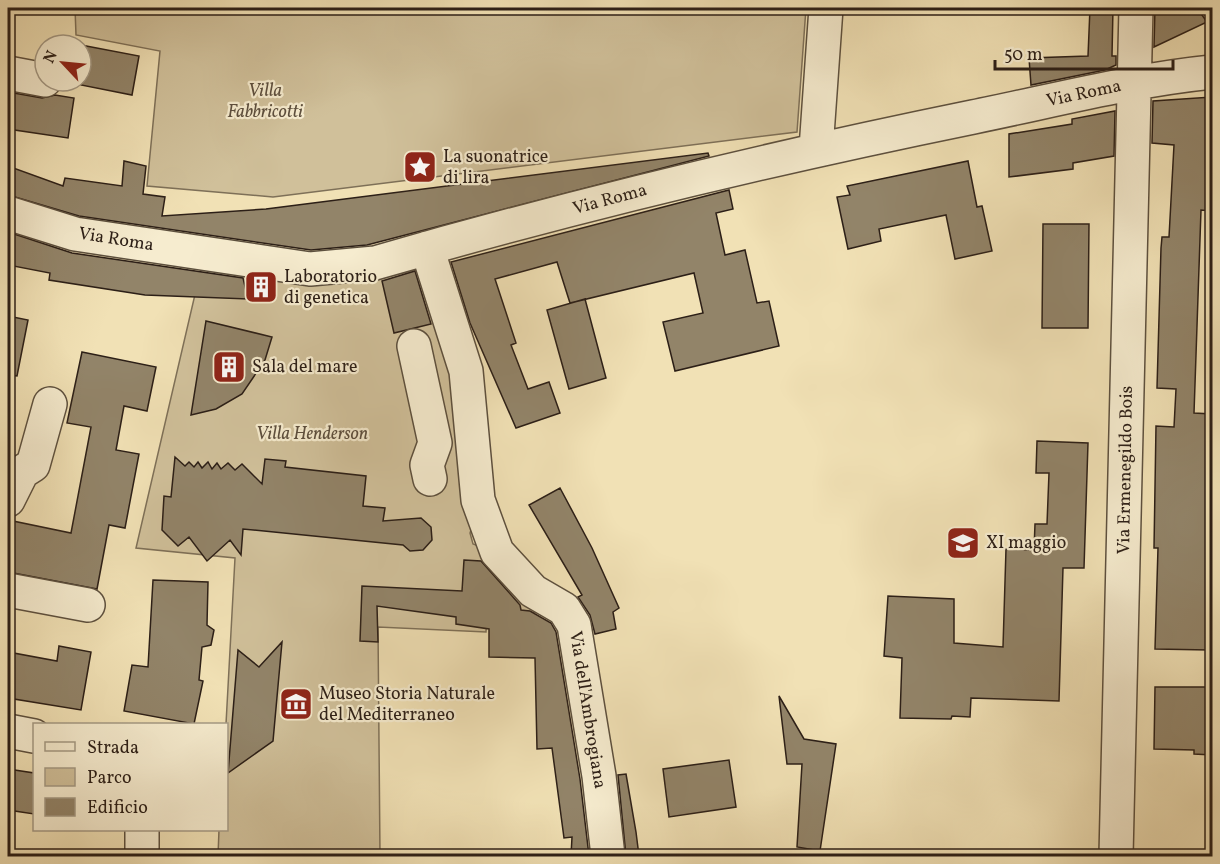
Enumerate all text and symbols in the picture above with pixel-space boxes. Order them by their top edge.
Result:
north arrow [33,33,93,93]
scale bar [995,33,1174,71]
text: 50 m [1004,43,1043,68]
text: N [39,47,64,67]
street label: Via Roma [1044,74,1124,114]
park label: Villa Fabbricotti [227,79,303,125]
place label: La suonatrice di lira [443,145,548,191]
place icon: La suonatrice di lira [402,149,438,185]
street label: Via Roma [570,178,650,222]
street label: Via Roma [77,222,155,258]
place label: Laboratorio di genetica [284,265,377,311]
building icon: Laboratorio di genetica [243,269,279,305]
building icon: Sala del mare [211,349,247,385]
place label: Sala del mare [252,355,357,380]
street label: Via Ermenegildo Bois [1112,385,1140,555]
park label: Villa Henderson [256,422,368,447]
school or university icon: XI maggio [945,525,981,561]
place label: XI maggio [986,531,1066,556]
street label: Via dell'Ambrogiana [562,629,612,791]
place label: Museo Storia Naturale del Mediterraneo [319,682,495,728]
museum icon: Museo Storia Naturale del Mediterraneo [278,686,314,722]
legend [33,723,228,831]
text: Strada [87,736,139,761]
text: Parco [87,766,132,791]
text: Edificio [87,796,148,821]

